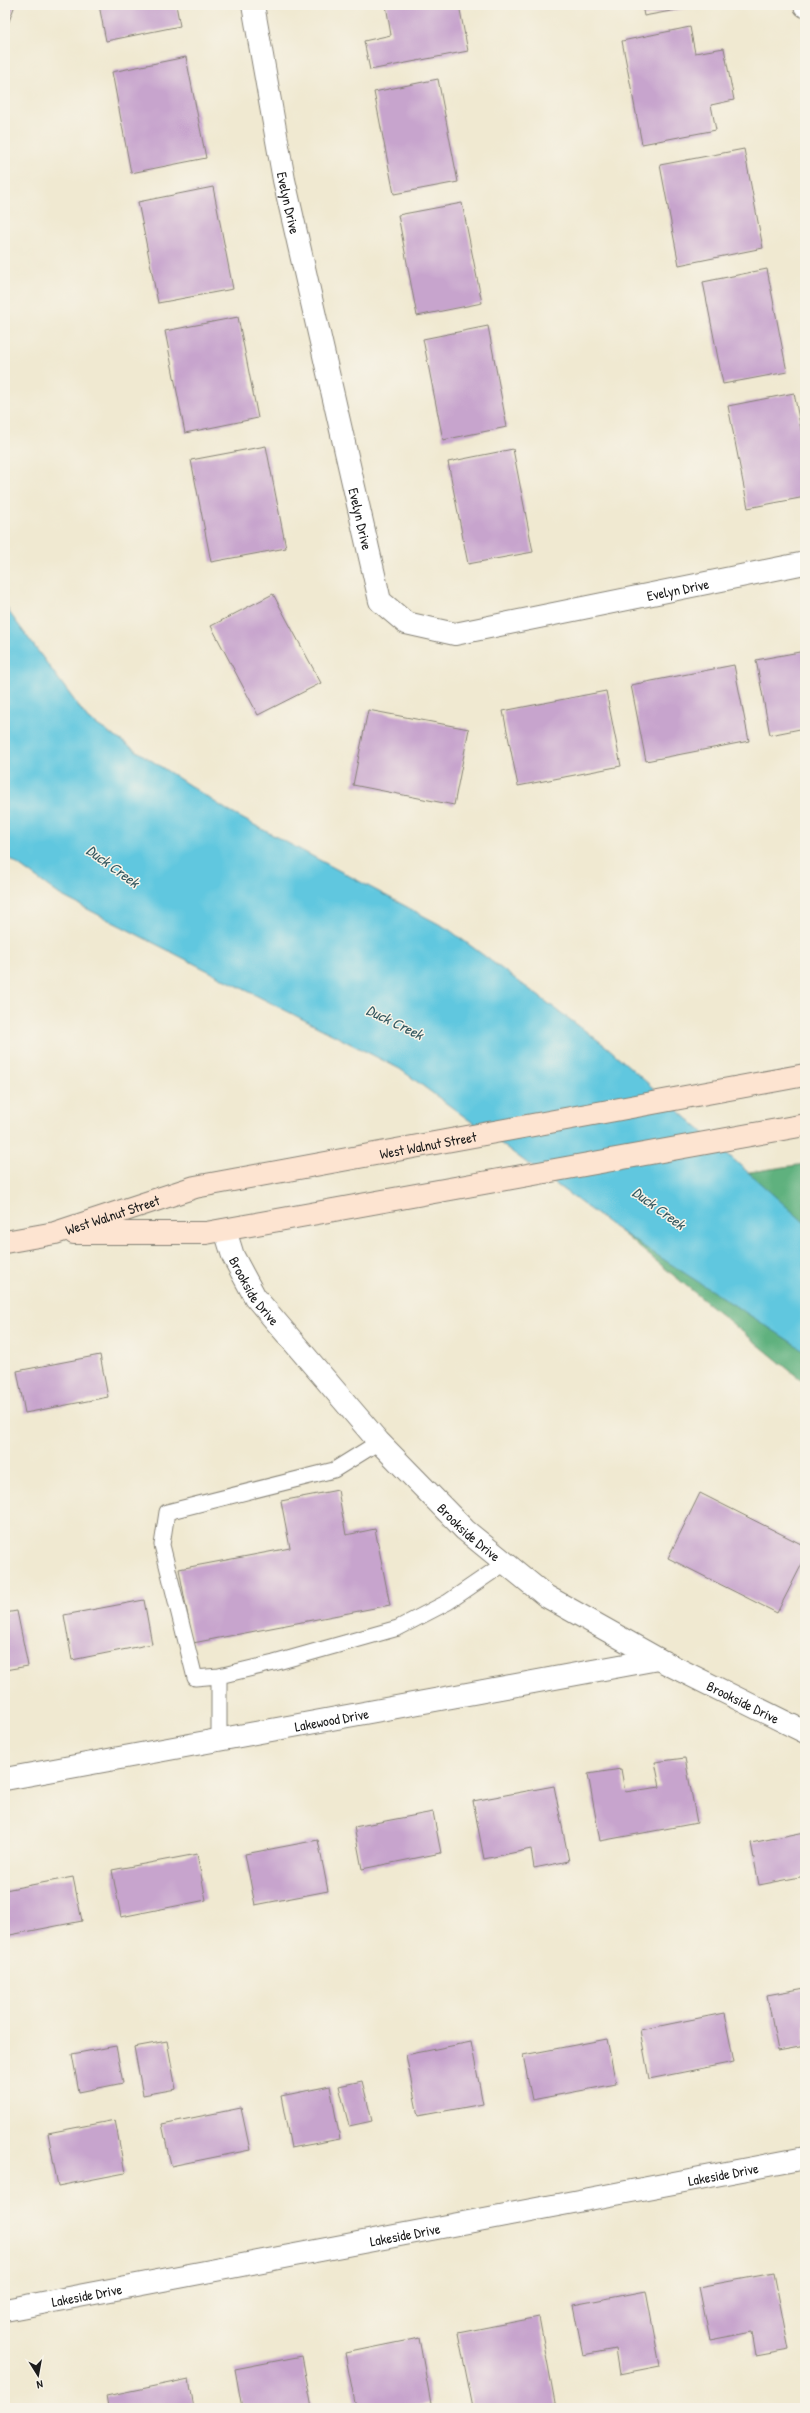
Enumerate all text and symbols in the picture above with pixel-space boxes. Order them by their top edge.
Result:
street label: Evelyn Drive [273,170,306,236]
street label: Evelyn Drive [345,486,378,552]
street label: Evelyn Drive [645,573,711,604]
water label: Duck Creek [82,840,145,893]
water label: Duck Creek [363,999,429,1046]
street label: West Walnut Street [378,1126,478,1162]
water label: Duck Creek [628,1182,691,1235]
street label: West Walnut Street [63,1190,162,1239]
street label: Brookside Drive [225,1253,284,1329]
street label: Brookside Drive [434,1498,505,1565]
street label: Brookside Drive [704,1675,783,1728]
street label: Lakewood Drive [293,1703,371,1735]
street label: Lakeside Drive [686,2157,760,2190]
street label: Lakeside Drive [368,2218,442,2250]
street label: Lakeside Drive [50,2278,124,2310]
north arrow [18,2355,58,2395]
text: N [36,2377,44,2392]

